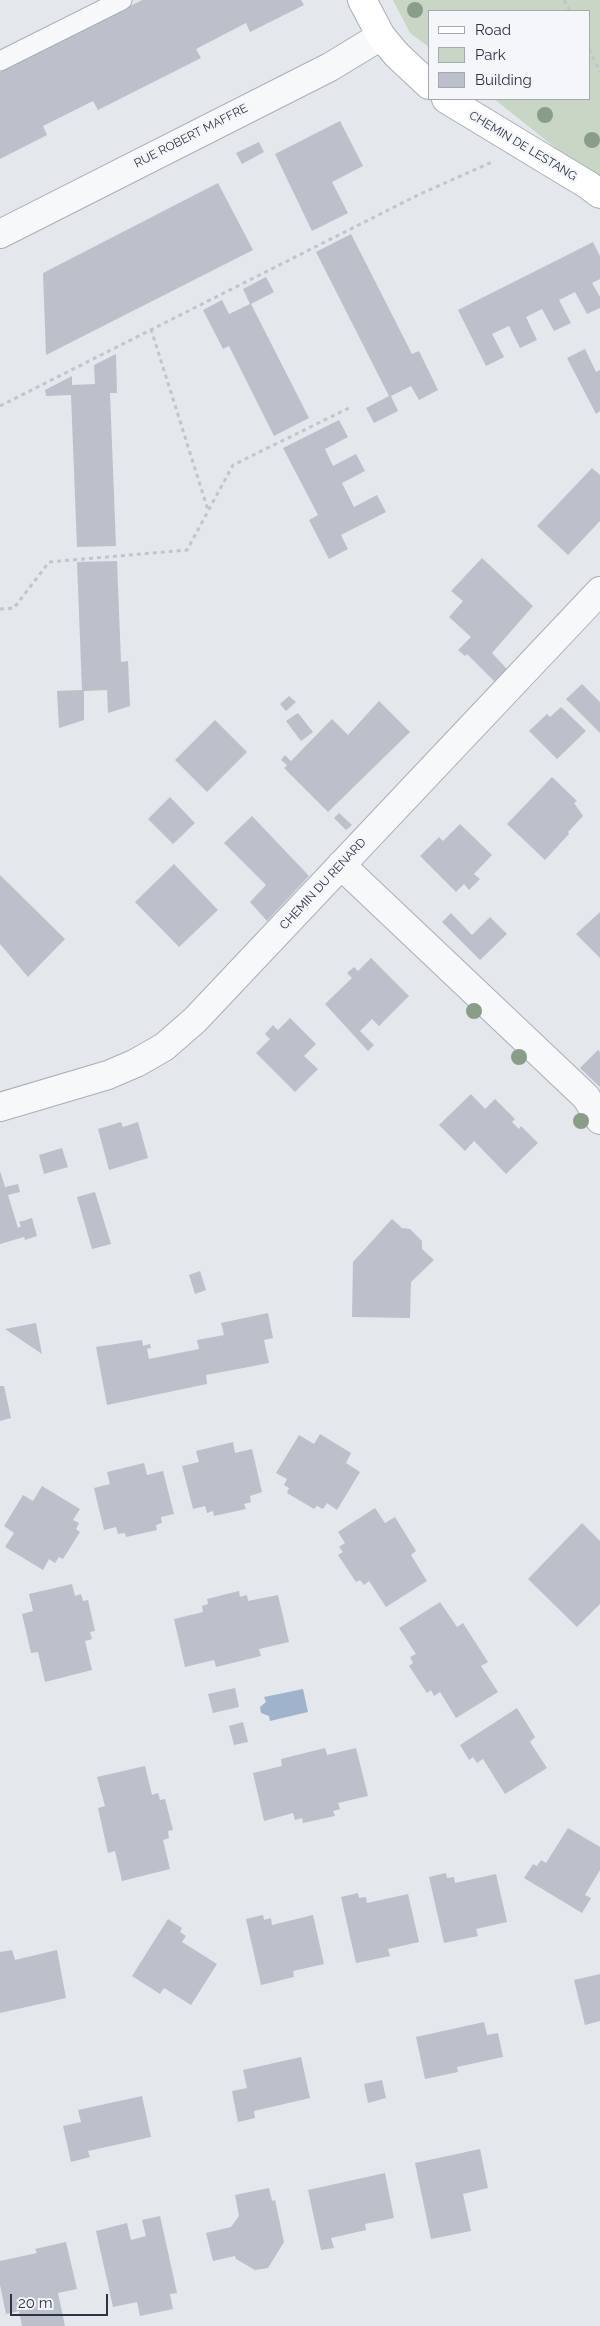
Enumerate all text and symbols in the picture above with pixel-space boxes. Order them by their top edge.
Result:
legend [428,10,590,100]
text: Road [475,21,511,39]
text: Park [475,46,506,64]
text: Building [475,71,532,89]
street label: RUE ROBERT MAFFRE [132,101,250,171]
street label: CHEMIN DE LESTANG [467,108,579,184]
street label: CHEMIN DU RENARD [277,835,369,933]
scale bar [12,2284,110,2316]
text: 20 m [18,2294,53,2312]

